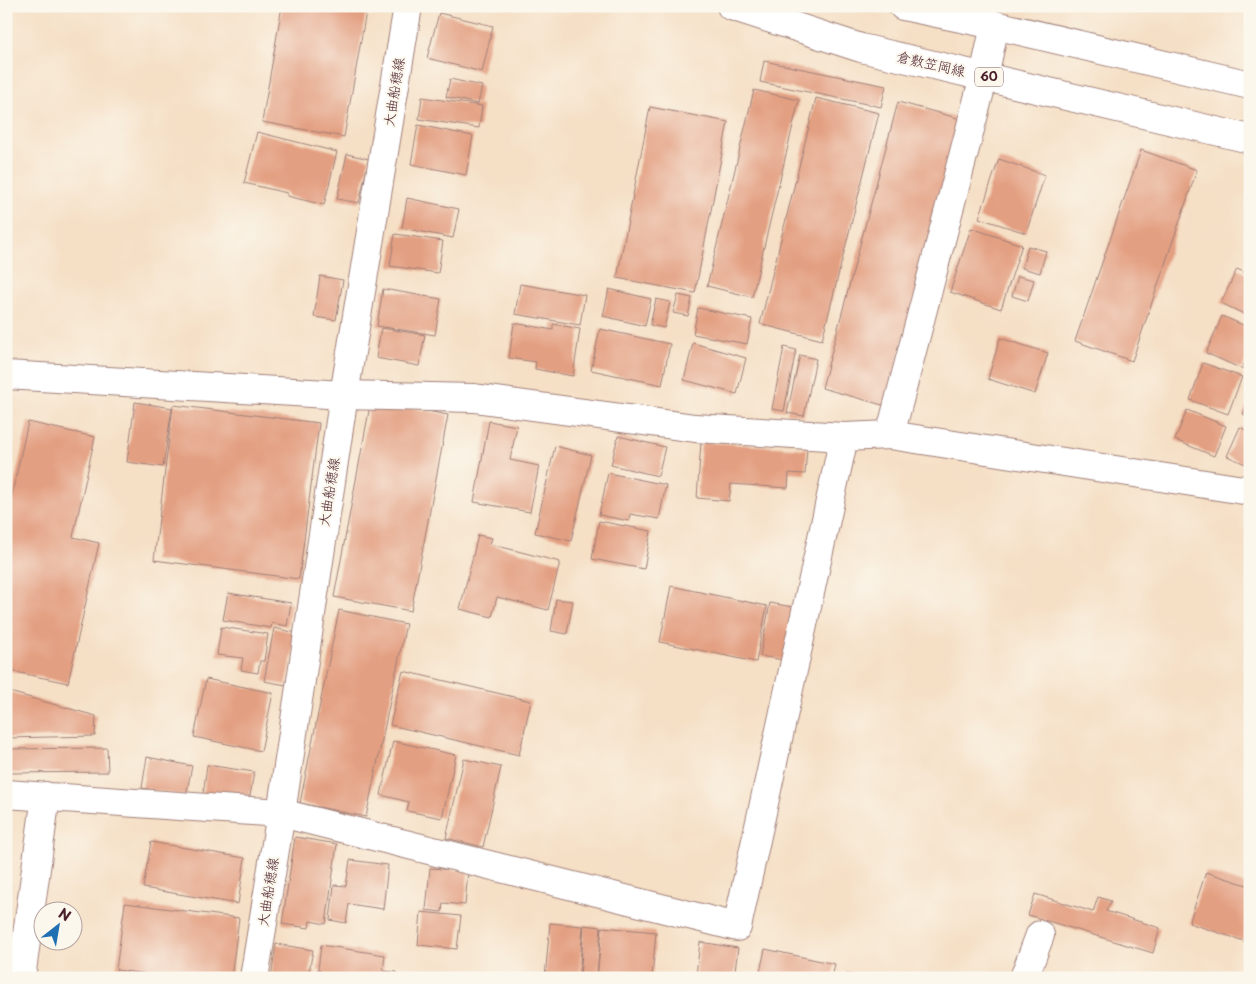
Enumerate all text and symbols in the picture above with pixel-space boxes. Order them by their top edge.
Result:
street label: 倉敷笠岡線 [895,45,968,82]
street label: 大曲船穂線 [378,56,409,128]
road number: 60 [975,68,1003,86]
street label: 大曲船穂線 [313,456,344,528]
street label: 大曲船穂線 [252,856,283,928]
north arrow [32,902,82,952]
text: N [55,903,75,926]

